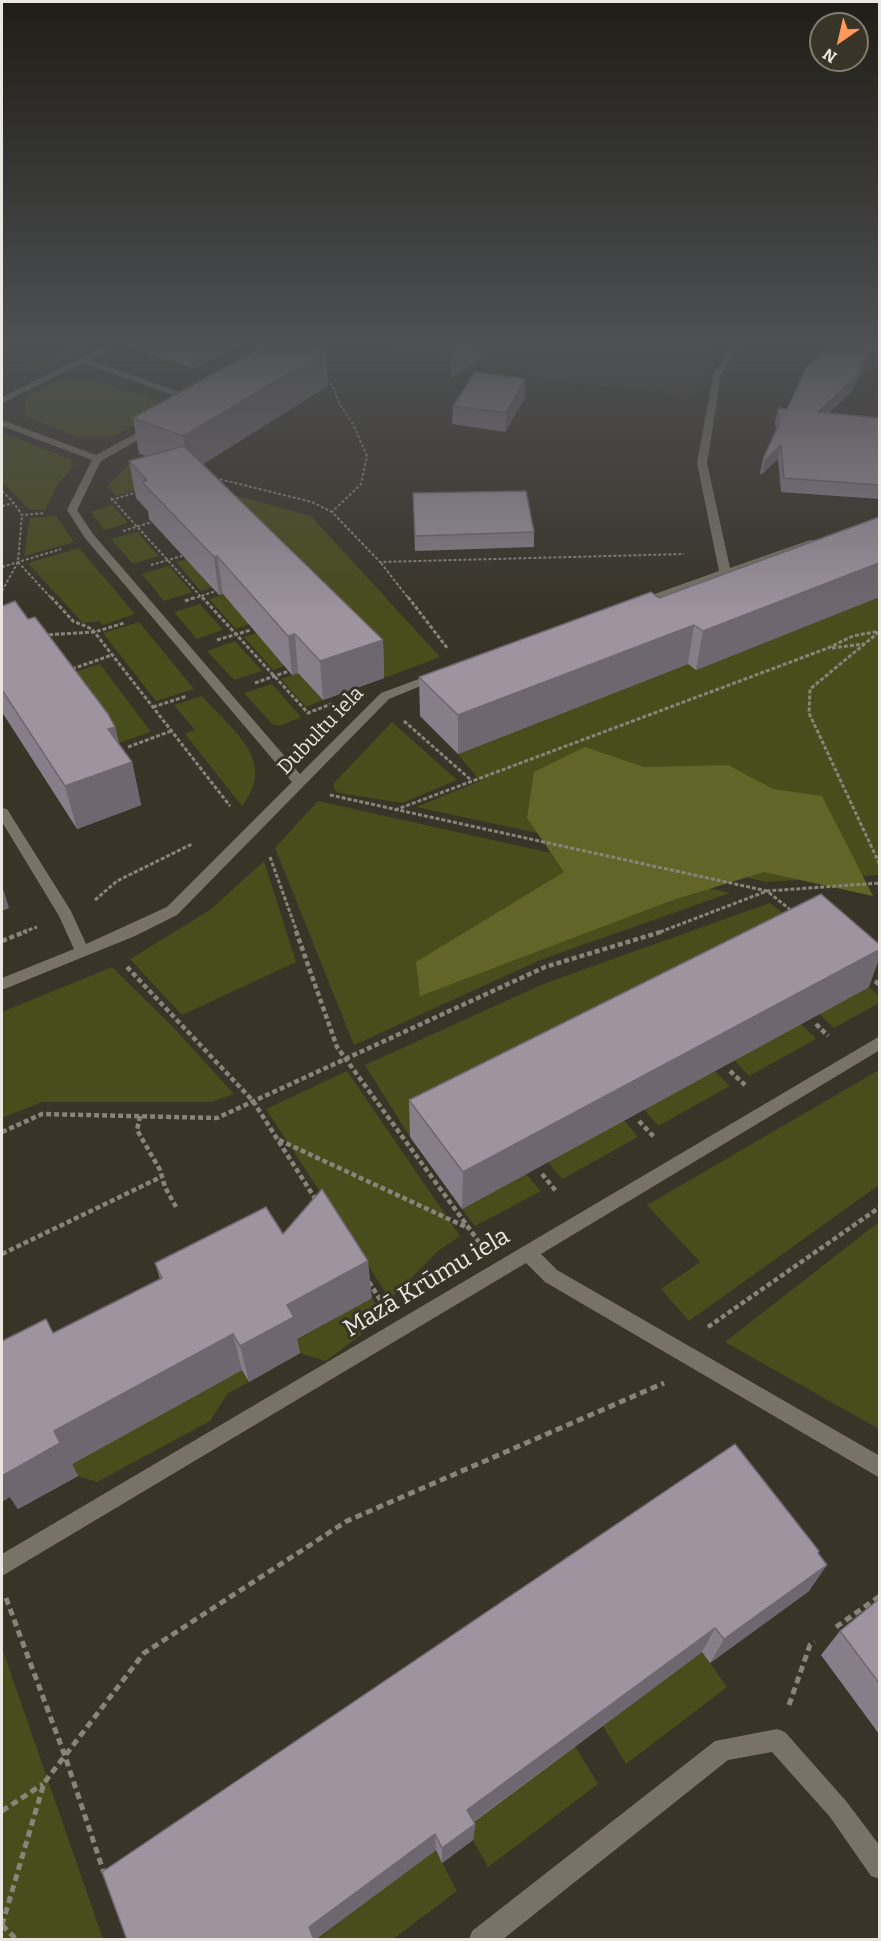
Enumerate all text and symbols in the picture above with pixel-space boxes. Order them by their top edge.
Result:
north arrow [809,12,869,72]
text: N [819,44,840,67]
street label: Dubultu iela [273,682,369,780]
street label: Mazā Krūmu iela [339,1222,515,1344]

